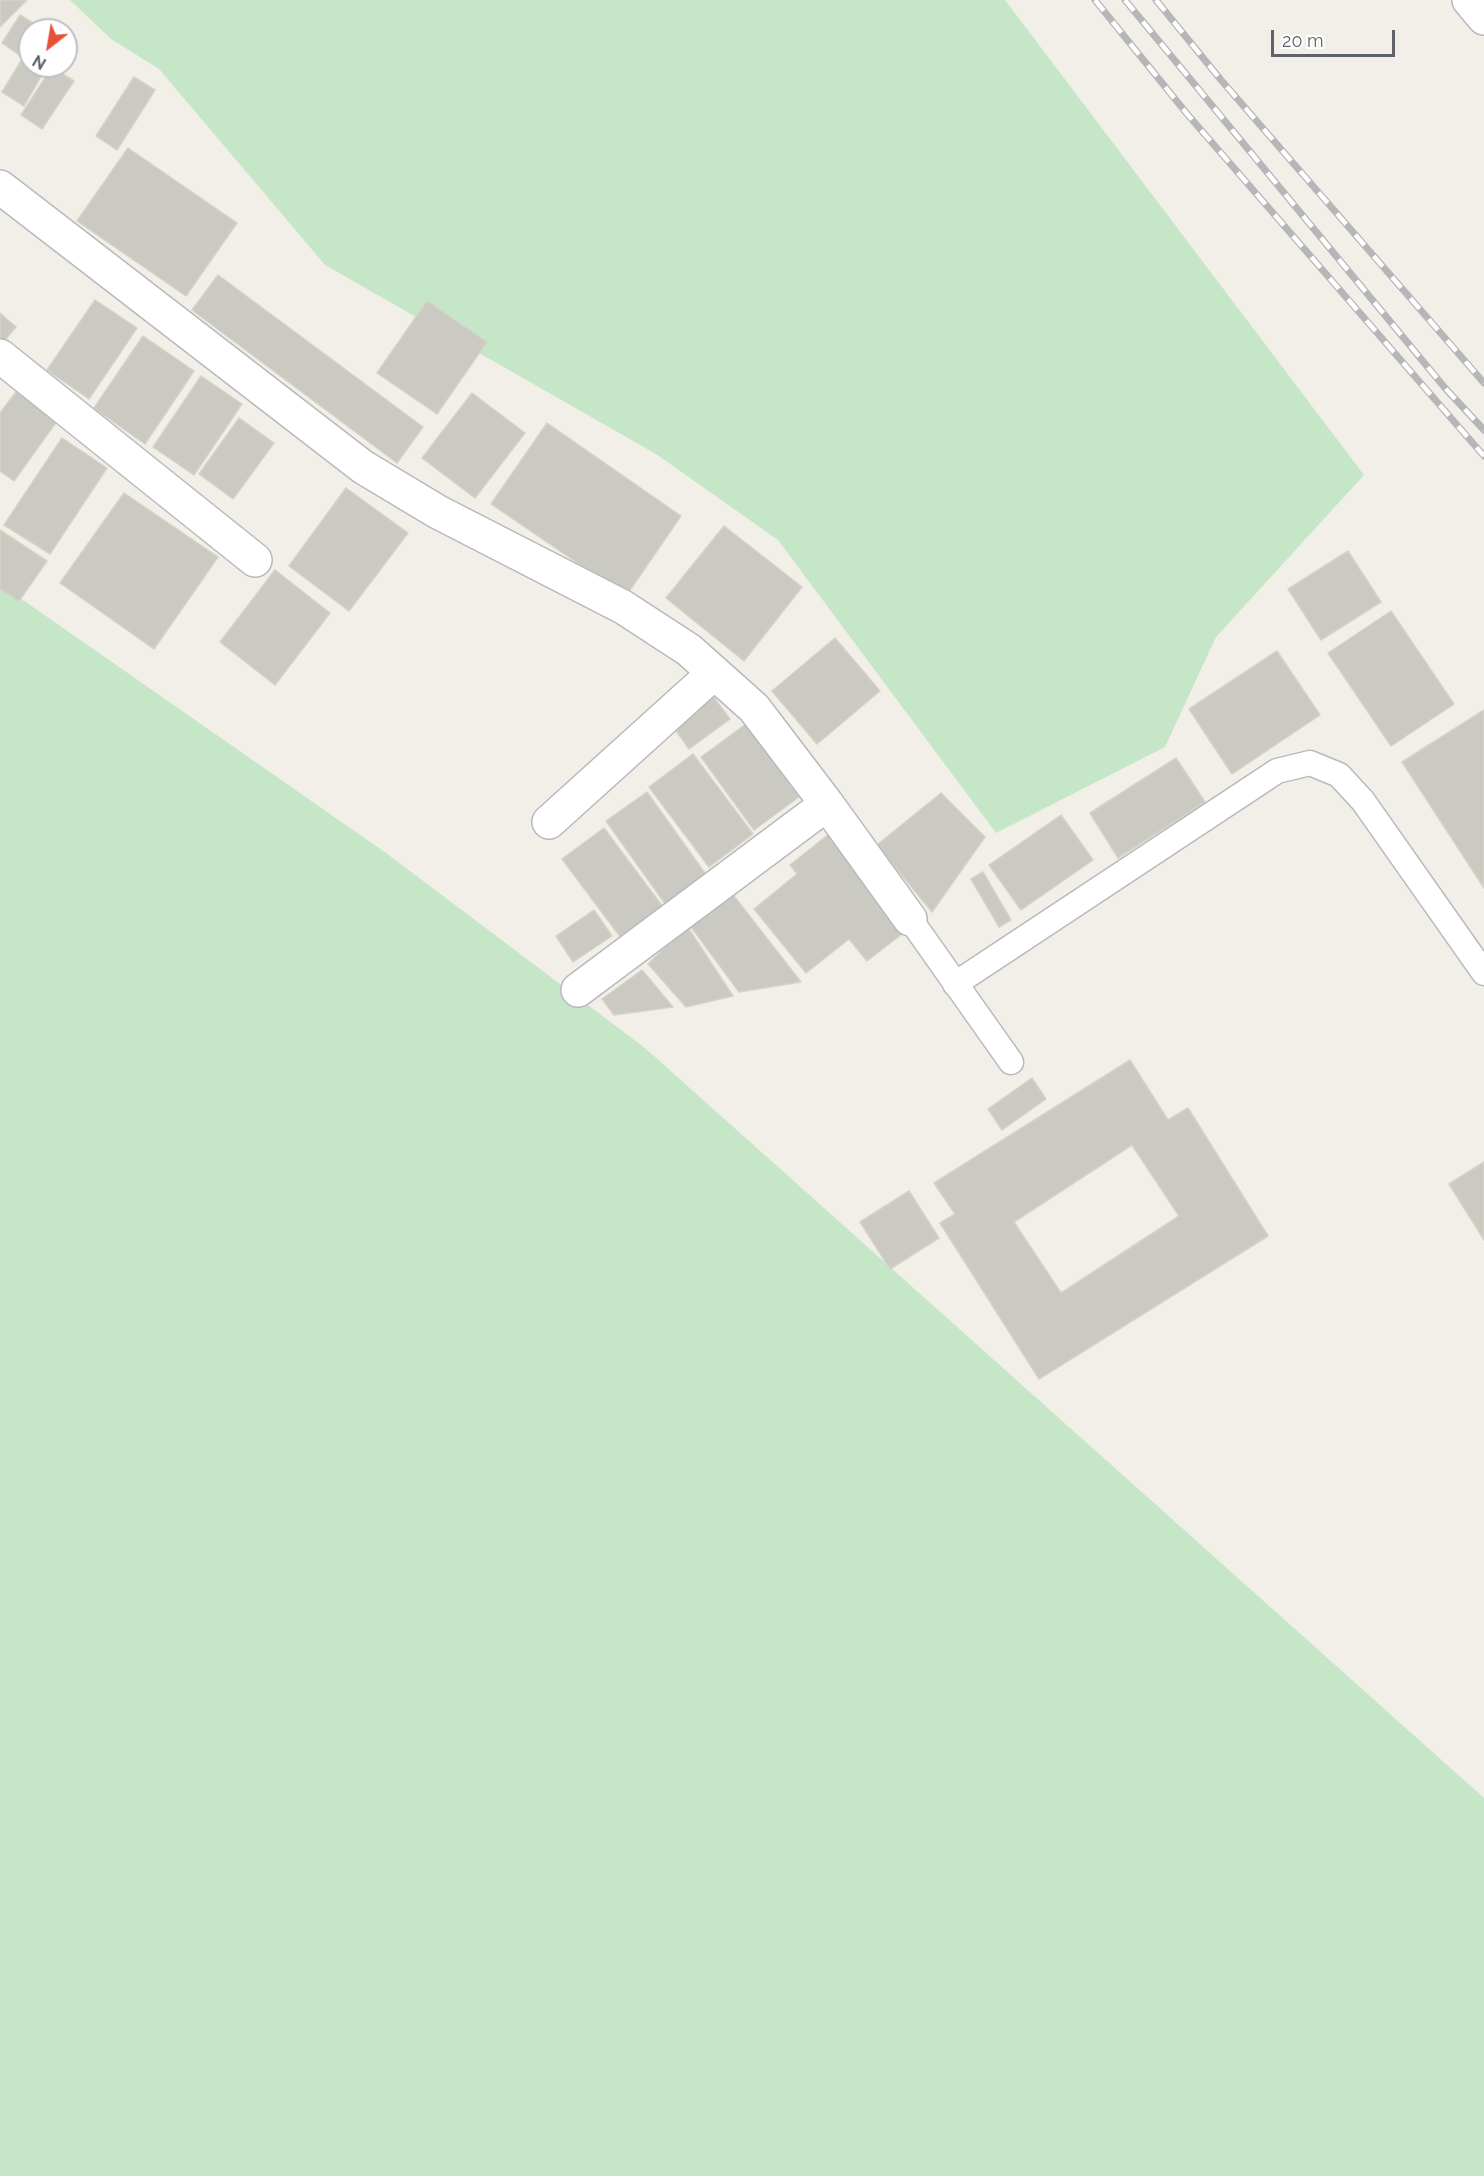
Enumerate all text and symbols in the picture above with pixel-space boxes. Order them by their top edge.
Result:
north arrow [18,18,78,78]
scale bar [1274,18,1398,56]
text: 20 m [1282,30,1324,51]
text: N [29,51,50,73]

